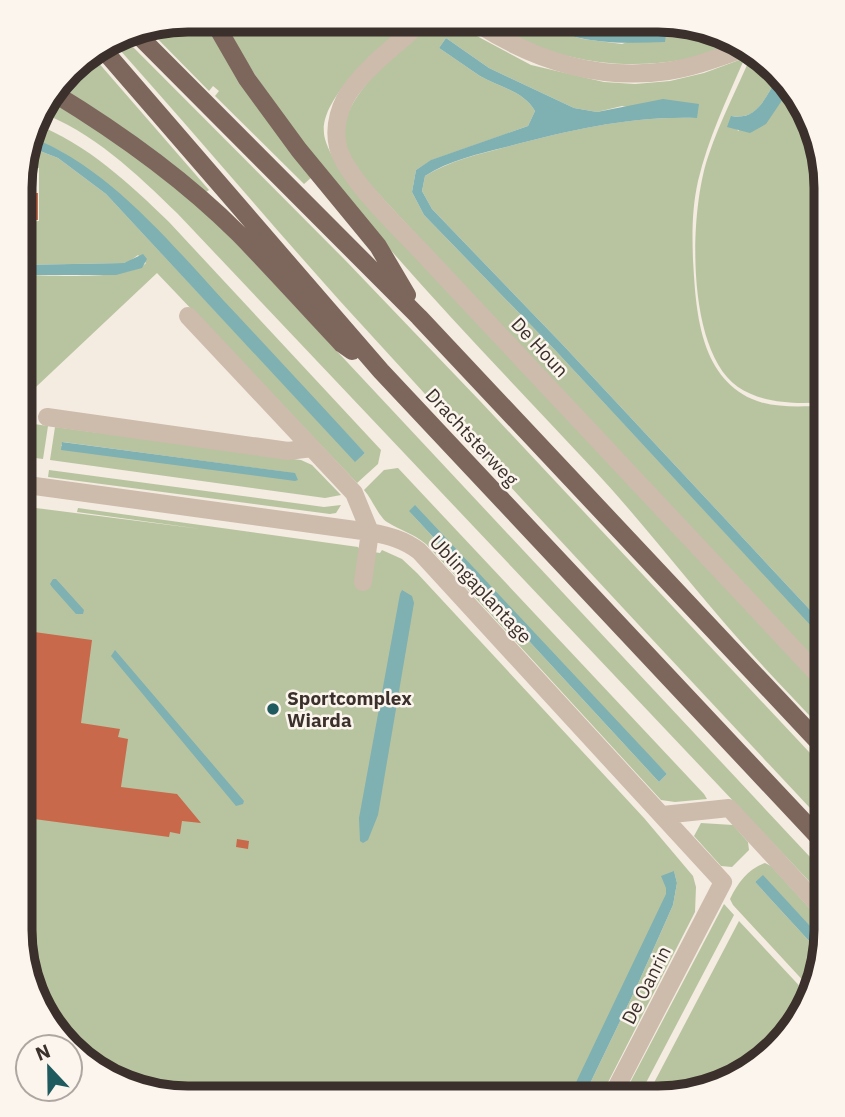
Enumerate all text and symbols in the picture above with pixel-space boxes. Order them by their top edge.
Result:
street label: De Houn [506,312,574,382]
street label: Drachtsterweg [421,383,523,491]
street label: Ublingaplantage [425,530,537,648]
place label: Sportcomplex Wiarda [287,686,412,732]
marker: Sportcomplex Wiarda [265,701,281,717]
street label: De Oanrin [616,942,676,1028]
north arrow [14,1033,84,1103]
text: N [32,1039,54,1066]

